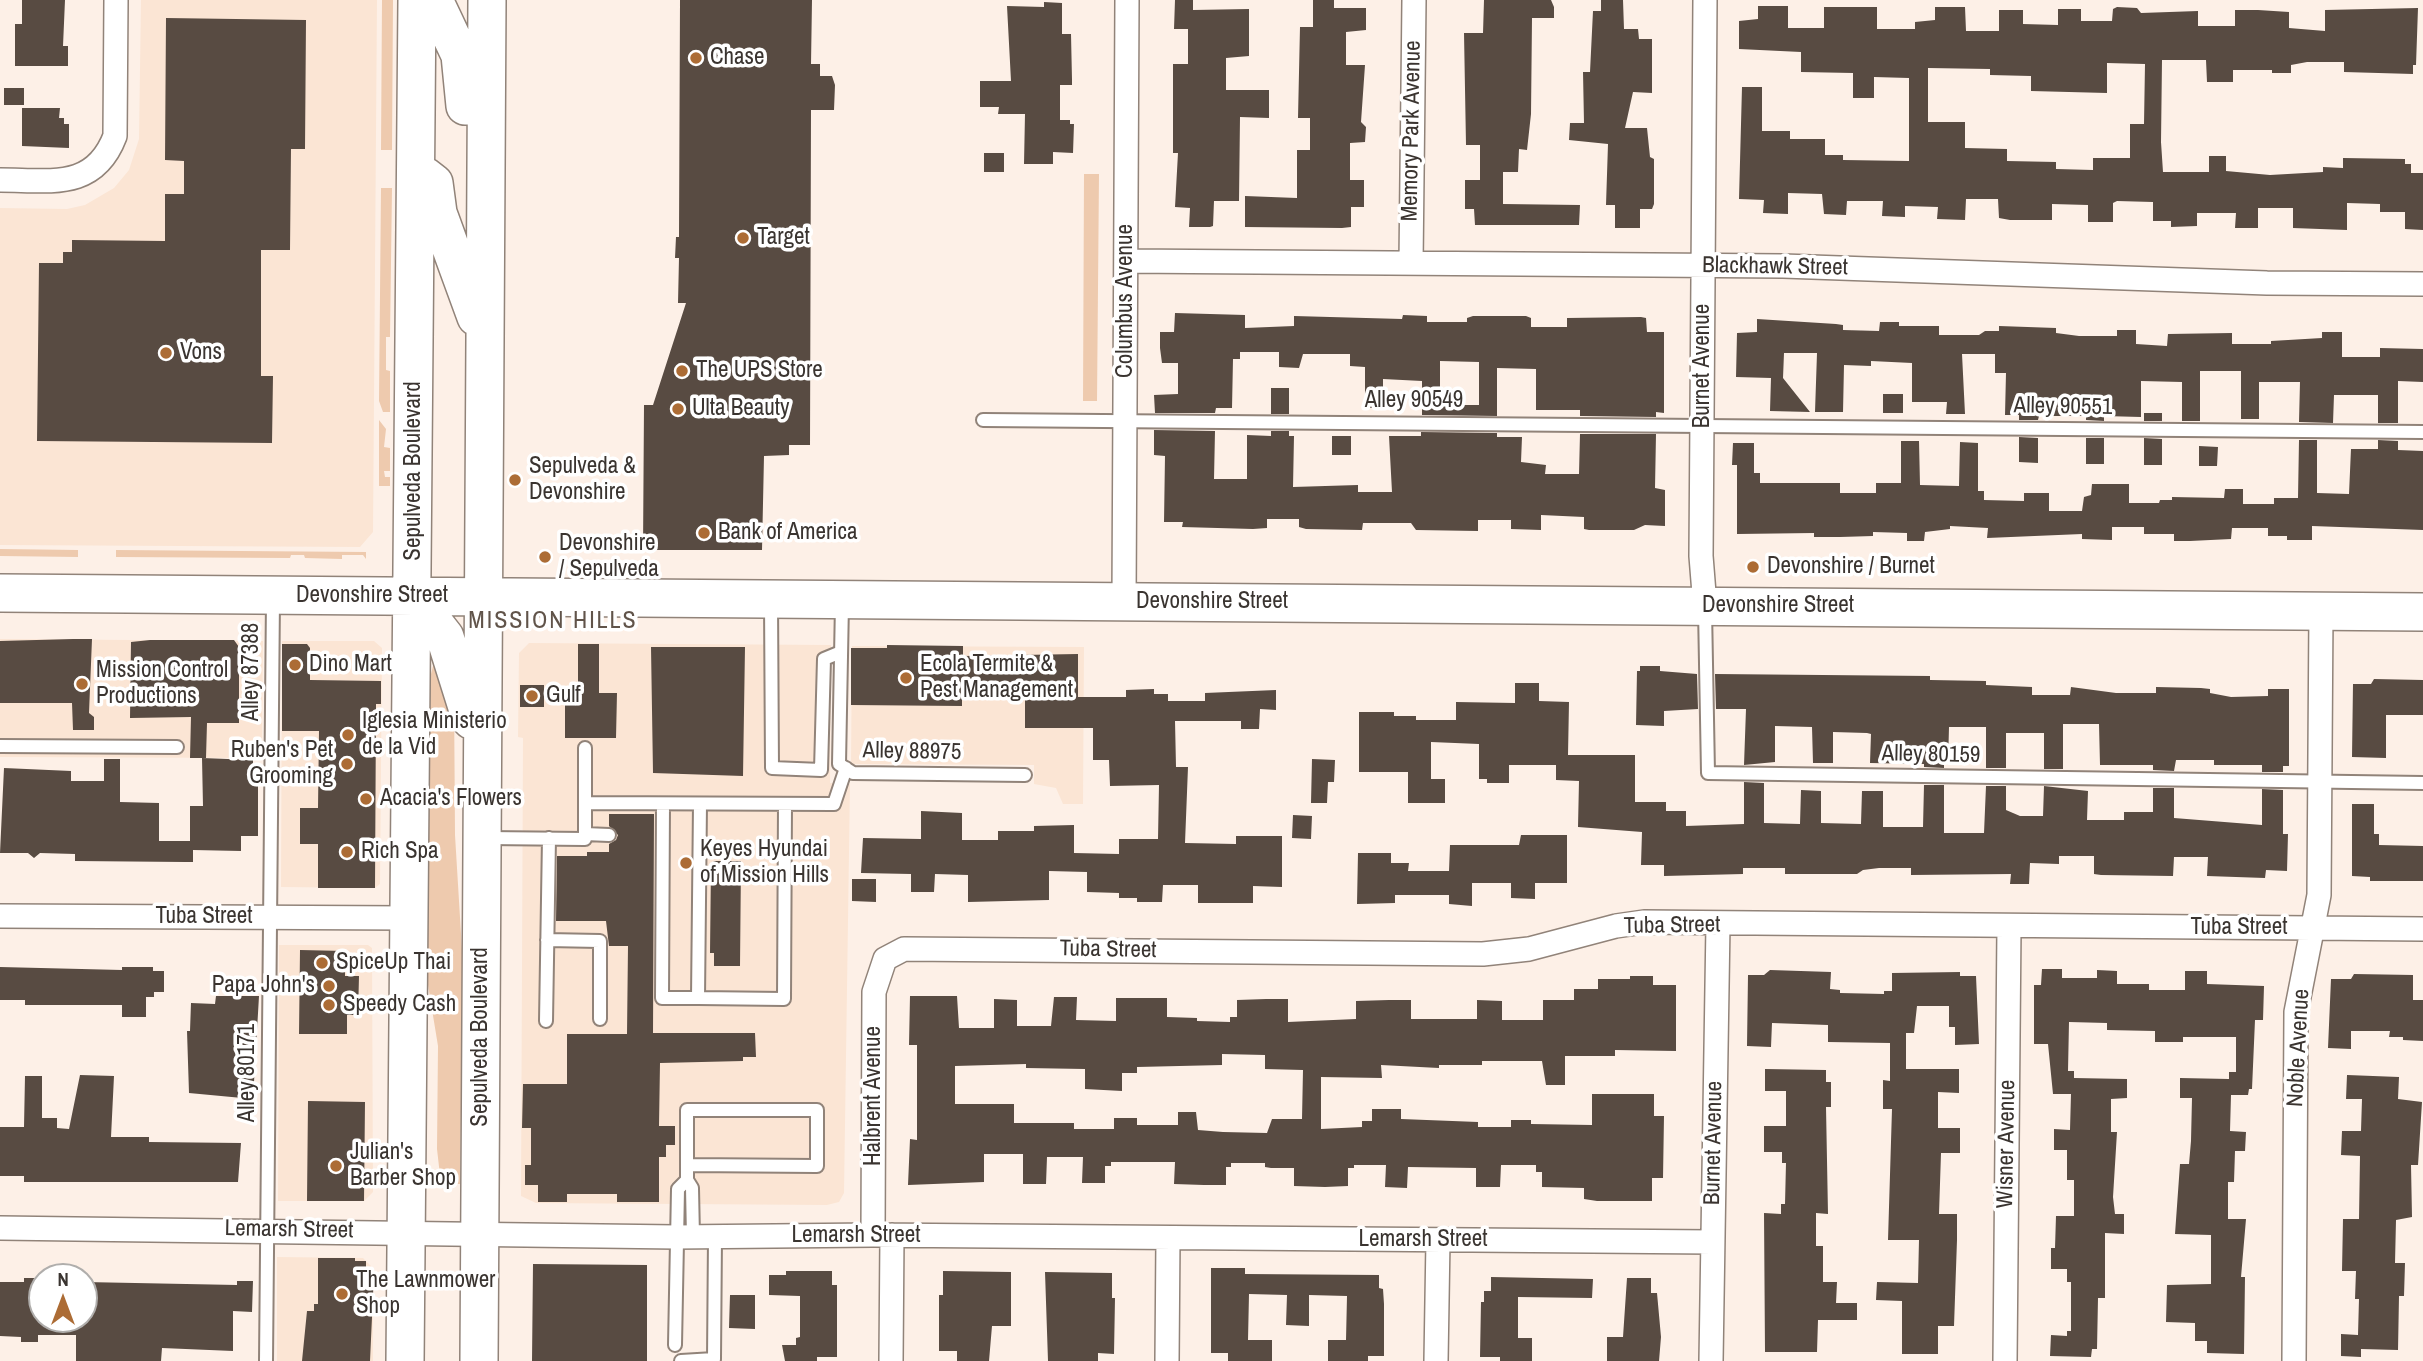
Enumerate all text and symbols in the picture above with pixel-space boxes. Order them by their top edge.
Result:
street label: Memory Park Avenue [1397,40,1427,222]
place label: Chase [710,44,765,72]
marker: Chase [688,50,704,66]
place label: Target [757,224,810,252]
street label: Columbus Avenue [1112,224,1140,378]
marker: Target [735,230,751,246]
street label: Blackhawk Street [1702,252,1848,282]
street label: Burnet Avenue [1689,304,1717,428]
place label: Vons [180,339,222,367]
marker: Vons [158,345,174,361]
place label: The UPS Store [696,357,823,385]
marker: The UPS Store [674,363,690,379]
street label: Sepulveda Boulevard [400,381,428,561]
street label: Alley 90549 [1365,387,1463,415]
street label: Alley 90551 [2013,392,2113,422]
place label: Ulta Beauty [692,395,789,423]
marker: Ulta Beauty [670,401,686,417]
place label: Sepulveda & Devonshire [529,453,636,507]
marker: Sepulveda & Devonshire [507,472,523,488]
place label: Bank of America [718,519,857,547]
marker: Bank of America [696,525,712,541]
place label: Devonshire / Sepulveda [559,530,659,584]
marker: Devonshire / Sepulveda [537,549,553,565]
place label: Devonshire / Burnet [1767,553,1935,581]
marker: Devonshire / Burnet [1745,559,1761,575]
street label: Devonshire Street [296,582,448,610]
street label: Devonshire Street [1136,588,1288,616]
street label: Devonshire Street [1702,592,1854,620]
district label: MISSION HILLS [470,608,636,636]
street label: Alley 87388 [238,623,266,721]
place label: Dino Mart [309,651,392,679]
place label: Ecola Termite & Pest Management [920,651,1073,705]
place label: Mission Control Productions [96,657,228,711]
marker: Dino Mart [287,657,303,673]
marker: Ecola Termite & Pest Management [898,670,914,686]
marker: Mission Control Productions [74,676,90,692]
place label: Gulf [546,682,581,710]
marker: Gulf [524,688,540,704]
place label: Iglesia Ministerio de la Vid [362,708,507,762]
marker: Iglesia Ministerio de la Vid [340,727,356,743]
place label: Ruben's Pet Grooming [231,737,333,791]
street label: Alley 88975 [862,737,962,767]
street label: Alley 80159 [1881,740,1981,770]
marker: Ruben's Pet Grooming [339,756,355,772]
place label: Acacia's Flowers [380,785,522,813]
marker: Acacia's Flowers [358,791,374,807]
place label: Keyes Hyundai of Mission Hills [700,836,829,890]
place label: Rich Spa [361,838,439,866]
marker: Rich Spa [339,844,355,860]
marker: Keyes Hyundai of Mission Hills [678,855,694,871]
street label: Tuba Street [156,903,252,931]
street label: Tuba Street [1623,911,1721,941]
street label: Tuba Street [2191,914,2287,942]
street label: Tuba Street [1059,935,1157,965]
street label: Sepulveda Boulevard [467,947,495,1127]
place label: SpiceUp Thai [336,949,451,977]
marker: SpiceUp Thai [314,955,330,971]
place label: Papa John's [212,972,315,1000]
marker: Papa John's [321,978,337,994]
street label: Noble Avenue [2282,988,2316,1108]
place label: Speedy Cash [343,991,456,1019]
marker: Speedy Cash [321,997,337,1013]
street label: Alley 80171 [234,1024,262,1122]
street label: Halbrent Avenue [860,1026,888,1166]
street label: Wisner Avenue [1992,1079,2022,1209]
street label: Burnet Avenue [1699,1081,1729,1205]
place label: Julian's Barber Shop [350,1139,456,1193]
marker: Julian's Barber Shop [328,1158,344,1174]
street label: Lemarsh Street [224,1215,354,1245]
street label: Lemarsh Street [792,1222,920,1250]
street label: Lemarsh Street [1359,1226,1487,1254]
north arrow [28,1263,98,1333]
text: N [57,1266,69,1292]
place label: The Lawnmower Shop [356,1267,495,1321]
marker: The Lawnmower Shop [334,1286,350,1302]

